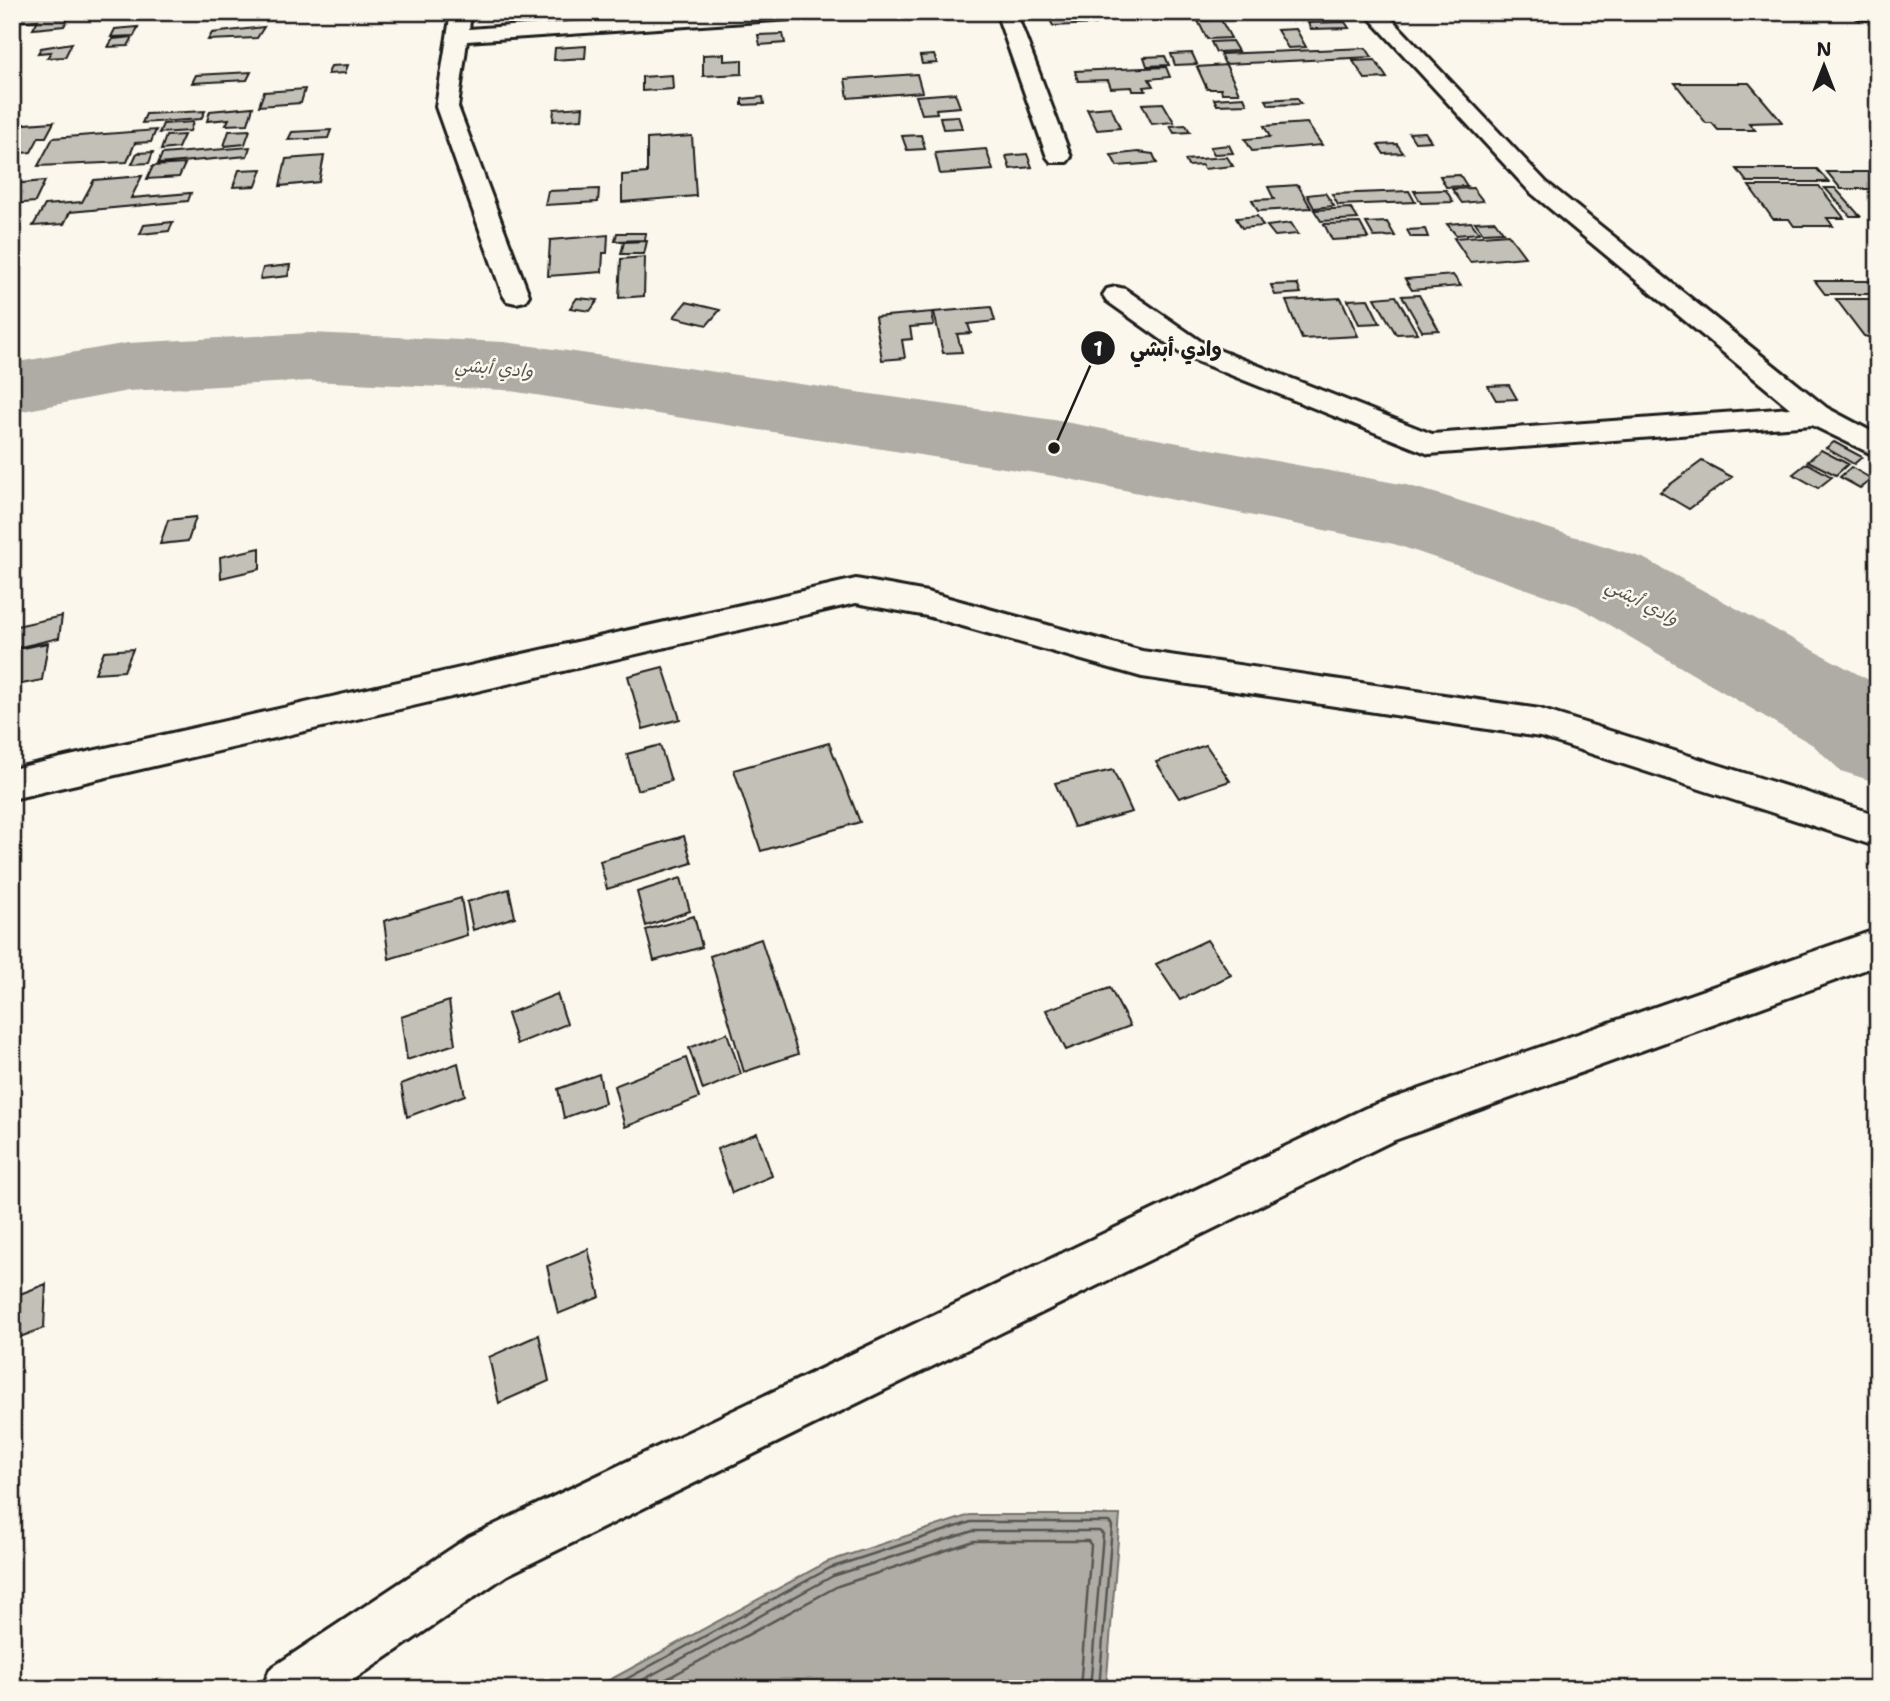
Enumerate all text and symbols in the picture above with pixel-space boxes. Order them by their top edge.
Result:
north arrow [1788,32,1858,102]
text: N [1816,37,1832,62]
callout: وادي أبشي [1081,327,1236,369]
text: 1 [1093,335,1103,363]
text: وادي أبشي [1130,335,1222,368]
water label: وادي أبشي [454,353,535,387]
water label: وادي أبشي [1600,573,1683,635]

